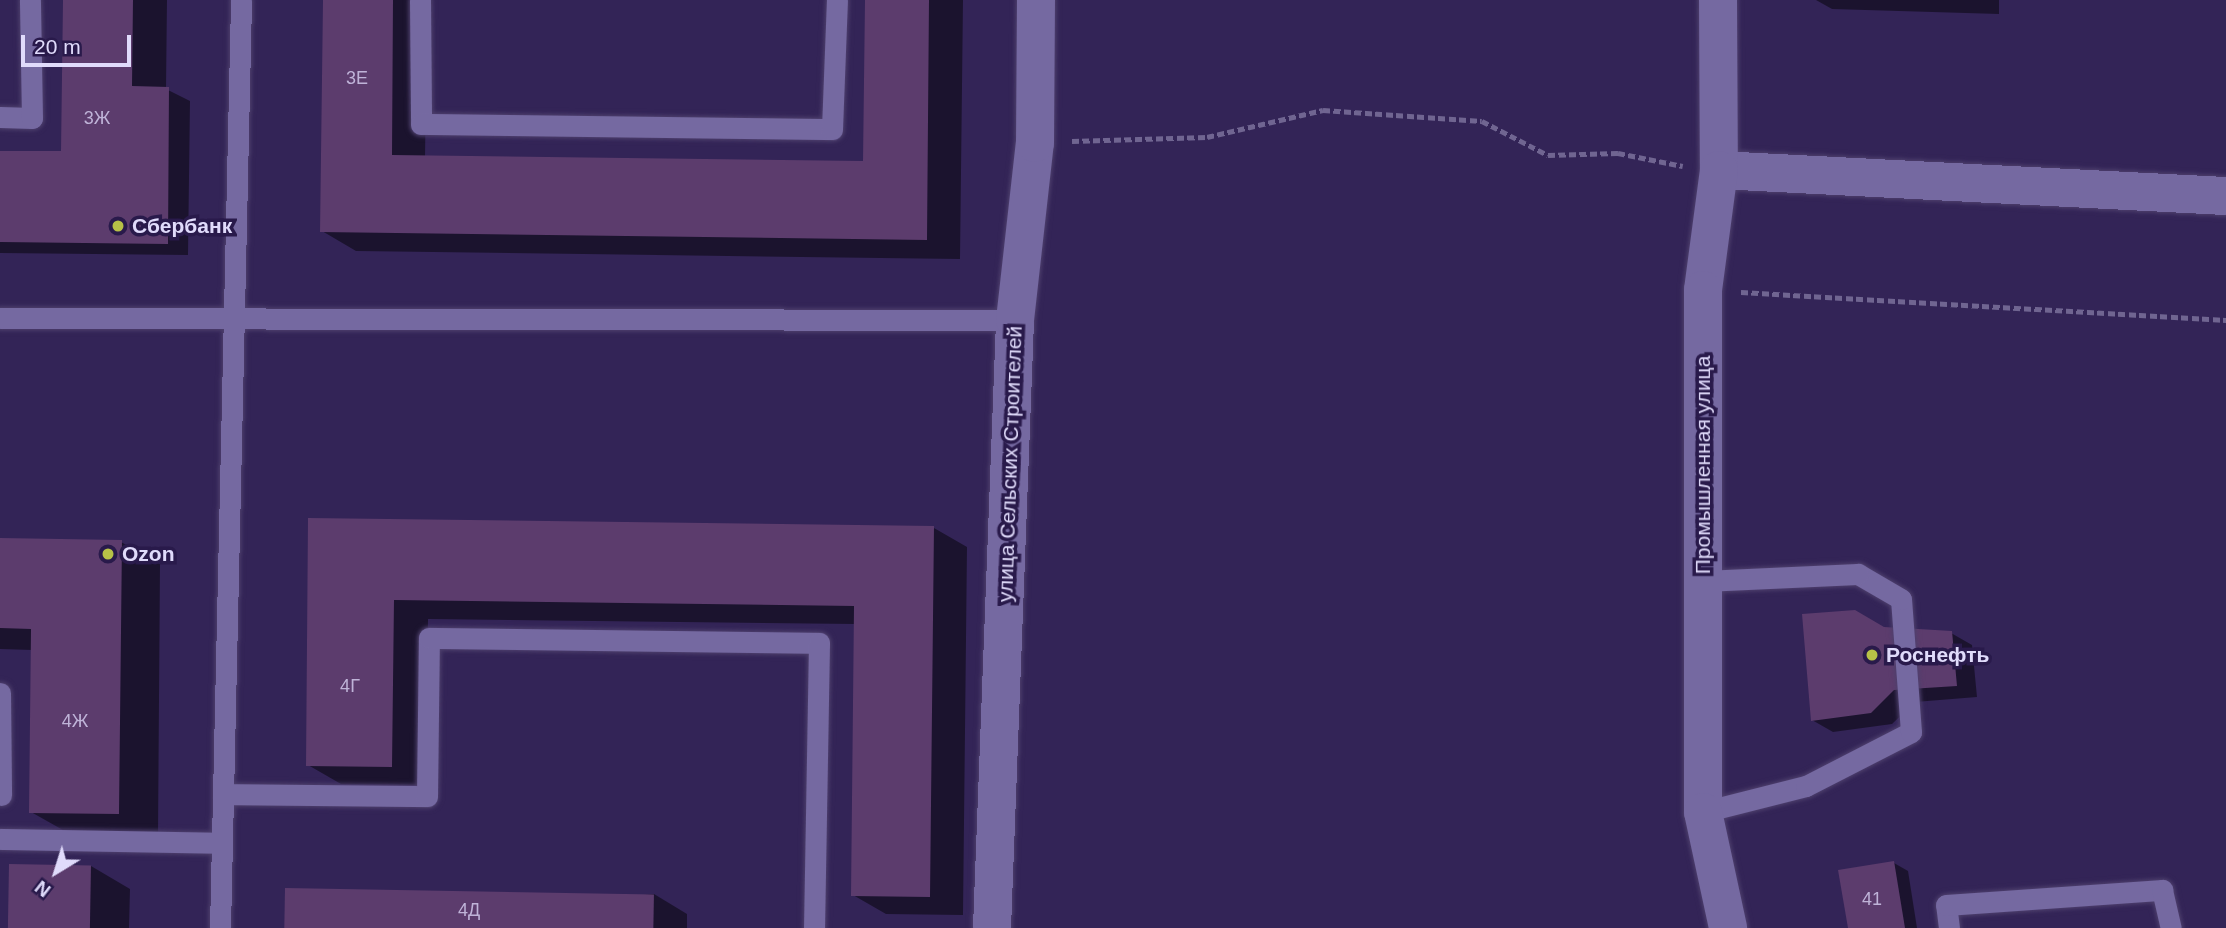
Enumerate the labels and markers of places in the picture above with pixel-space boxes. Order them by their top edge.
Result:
place label: Сбербанк [132,213,232,239]
marker: Сбербанк [110,218,126,234]
place label: Ozon [122,541,174,567]
marker: Ozon [100,546,116,562]
place label: Роснефть [1886,642,1989,668]
marker: Роснефть [1864,647,1880,663]

